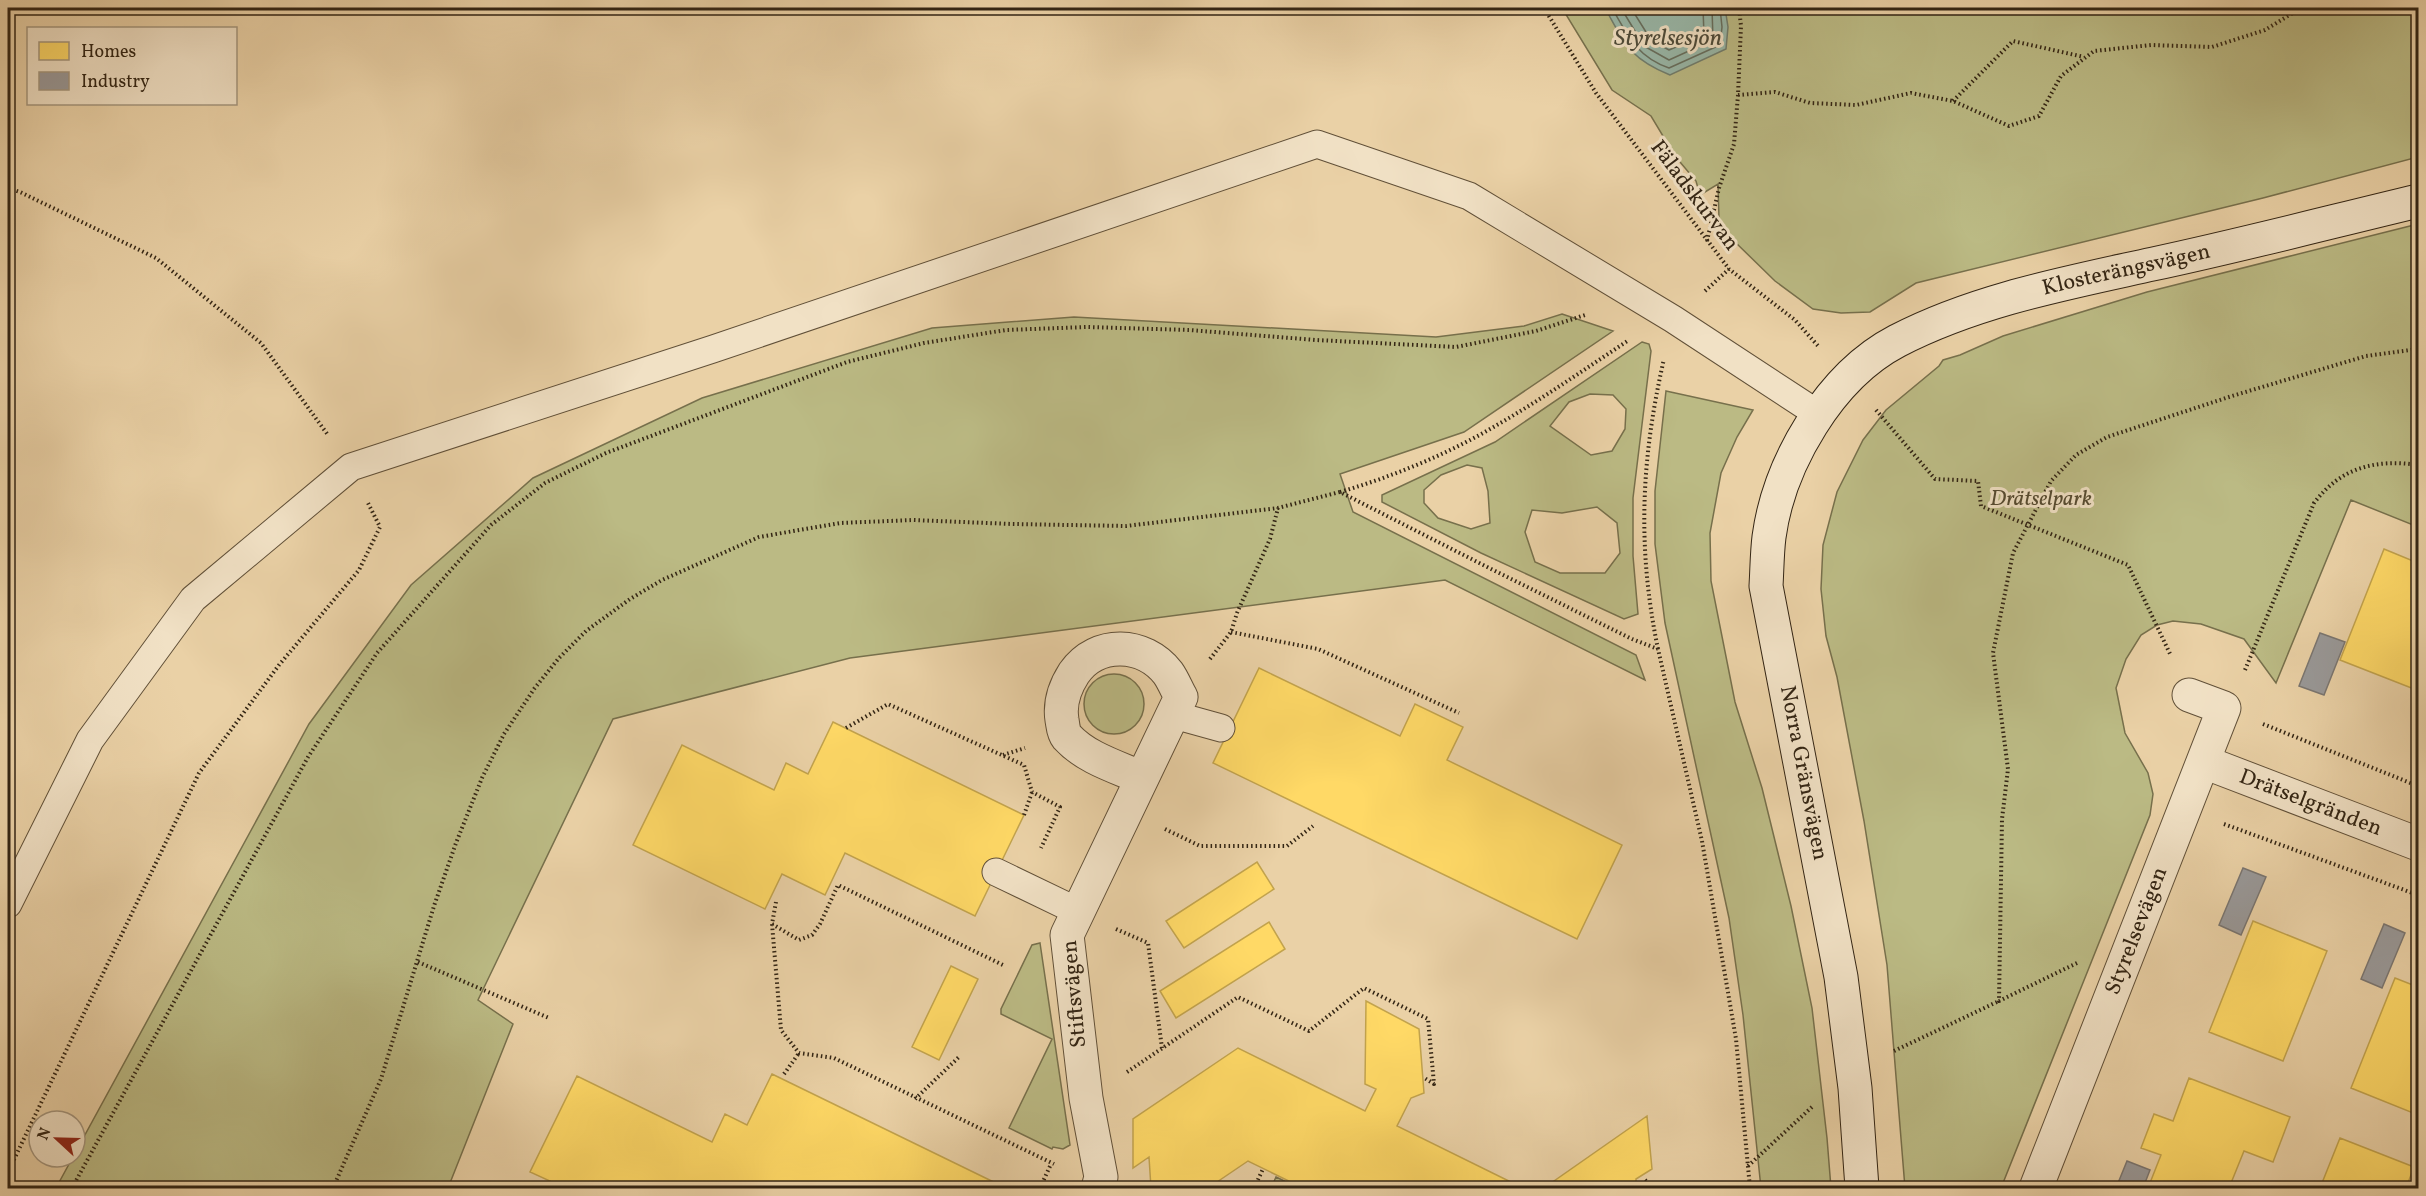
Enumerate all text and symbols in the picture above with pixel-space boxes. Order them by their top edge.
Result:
water label: Styrelsesjön [1614,22,1722,56]
legend [27,27,237,105]
text: Homes [81,40,136,65]
text: Industry [81,70,150,95]
street label: Fäladskurvan [1642,134,1746,258]
street label: Klosterängsvägen [2039,236,2213,304]
park label: Drätselpark [1990,484,2092,515]
street label: Norra Gränsvägen [1771,683,1835,863]
street label: Drätselgränden [2235,761,2386,844]
street label: Styrelsevägen [2098,862,2176,1000]
street label: Stiftsvägen [1055,939,1095,1049]
north arrow [27,1109,87,1169]
text: N [33,1124,57,1144]

